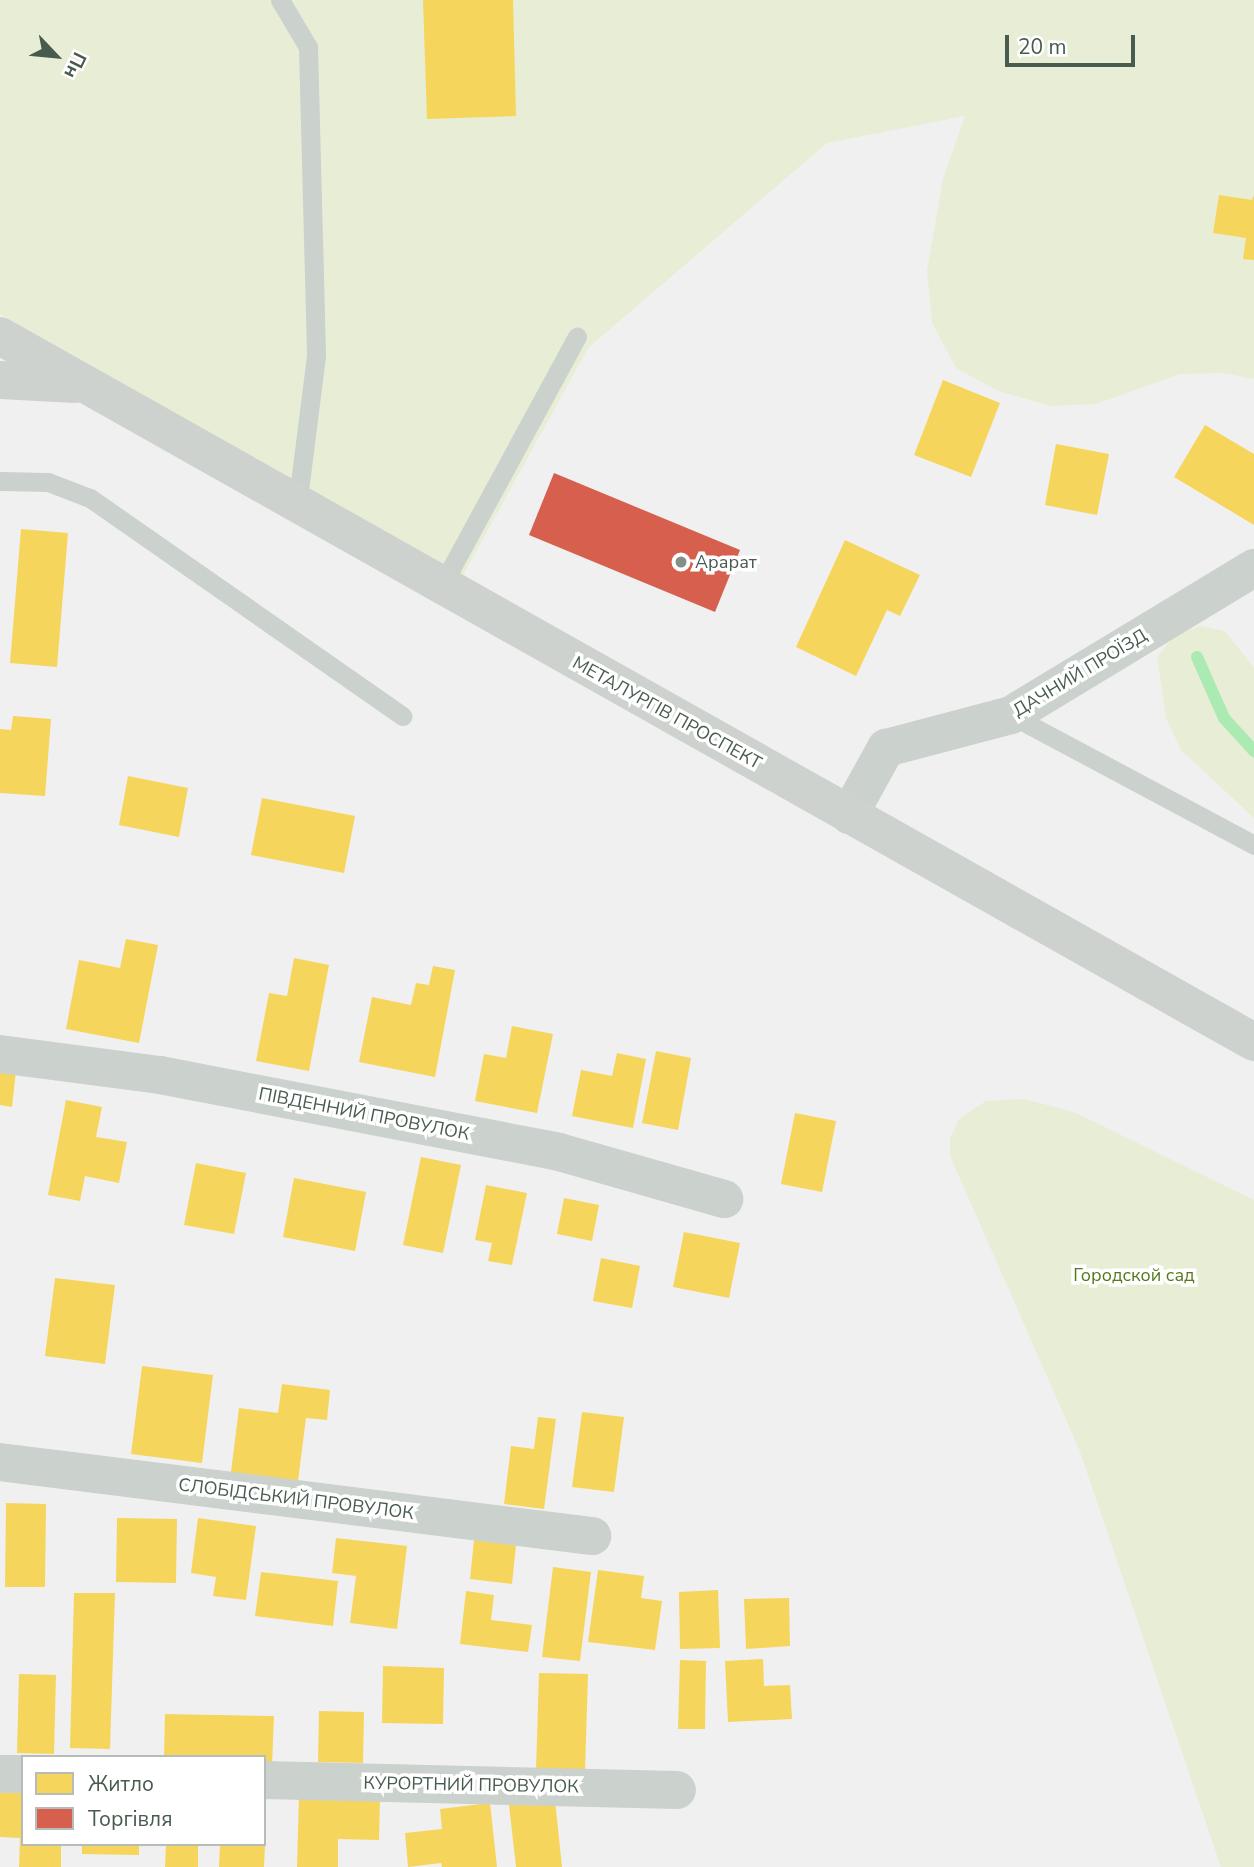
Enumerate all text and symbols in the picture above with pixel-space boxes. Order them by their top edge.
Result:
north arrow [21,21,91,91]
scale bar [1009,21,1138,65]
text: 20 m [1018,33,1067,61]
text: Пн [57,48,92,83]
place label: Арарат [695,551,757,573]
marker: Арарат [673,554,689,570]
street label: ДАЧНИЙ ПРОЇЗД [1009,625,1151,721]
street label: МЕТАЛУРГІВ ПРОСПЕКТ [569,652,765,774]
street label: ПІВДЕННИЙ ПРОВУЛОК [257,1083,471,1145]
park label: Городской сад [1073,1264,1195,1286]
street label: СЛОБІДСЬКИЙ ПРОВУЛОК [177,1474,415,1524]
legend [21,1755,266,1846]
text: Житло [88,1770,154,1798]
street label: КУРОРТНИЙ ПРОВУЛОК [363,1772,579,1798]
text: Торгівля [88,1805,172,1833]

